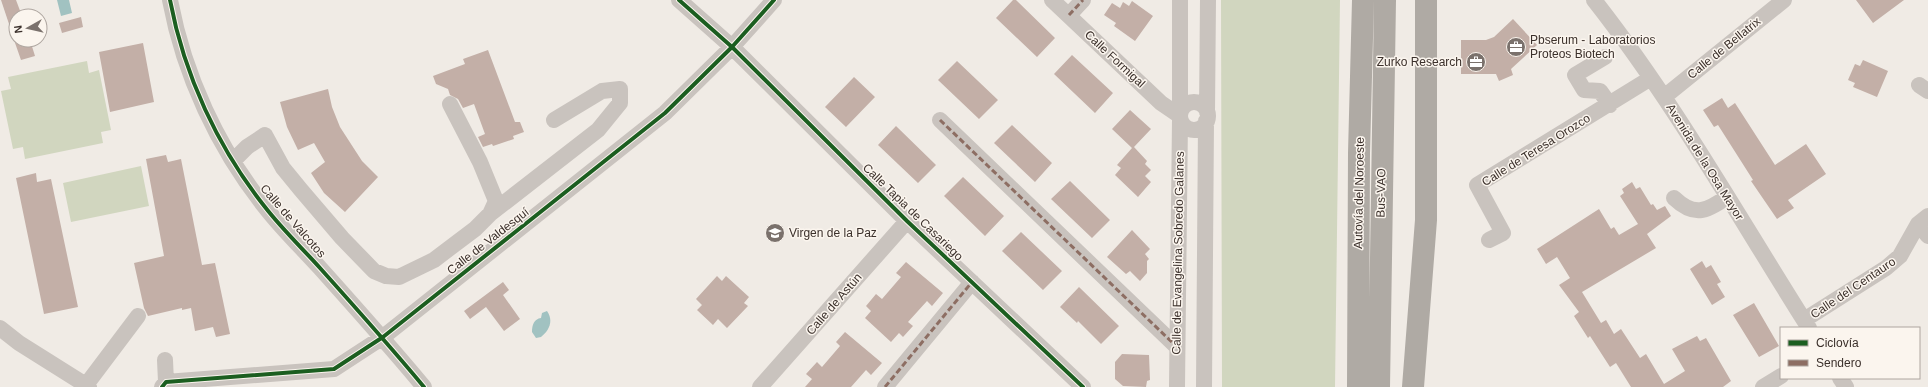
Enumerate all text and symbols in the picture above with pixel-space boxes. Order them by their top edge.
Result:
north arrow [8,8,48,48]
street label: Calle de Bellatrix [1685,14,1763,82]
text: N [12,25,25,34]
street label: Calle Formigal [1082,28,1148,90]
place label: Pbserum - Laboratorios Proteos Biotech [1530,33,1655,61]
office icon: Pbserum - Laboratorios Proteos Biotech [1505,36,1527,58]
office icon: Zurko Research [1465,51,1487,73]
place label: Zurko Research [1377,55,1462,69]
street label: Avenida de la Osa Mayor [1663,101,1747,223]
street label: Calle de Teresa Orozco [1479,111,1593,189]
street label: Autovía del Noroeste [1351,137,1367,249]
street label: Calle de Evangelina Sobredo Galanes [1169,151,1187,355]
street label: Calle Tapia de Casariego [860,160,966,264]
street label: Bus-VAO [1374,168,1388,218]
street label: Calle de Valcotos [257,182,329,260]
street label: Calle de Valdesquí [444,204,532,277]
school or university icon: Virgen de la Paz [764,222,786,244]
place label: Virgen de la Paz [789,226,877,240]
street label: Calle del Centauro [1808,254,1898,322]
street label: Calle de Astún [803,270,865,338]
legend [1780,327,1920,379]
text: Ciclovía [1816,336,1859,350]
text: Sendero [1816,356,1862,370]

